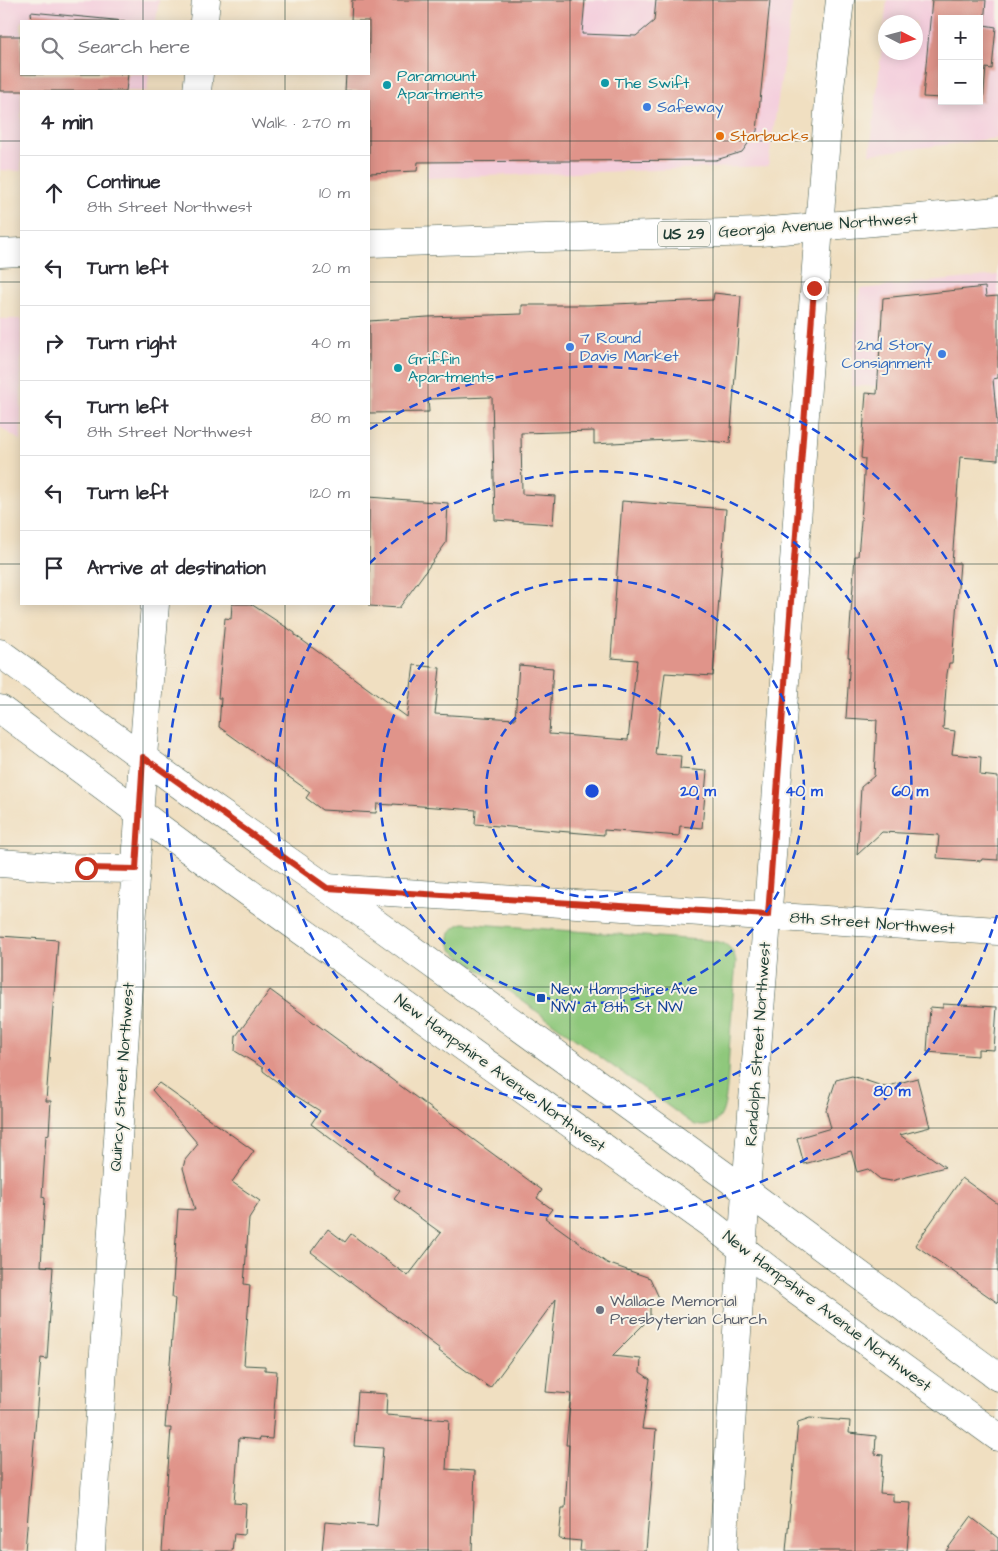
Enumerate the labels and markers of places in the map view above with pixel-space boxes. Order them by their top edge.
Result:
place label: Paramount Apartments [397,65,483,105]
place label: The Swift [615,72,690,94]
marker: The Swift [599,77,611,89]
marker: Paramount Apartments [381,79,393,91]
place label: Safeway [657,96,724,119]
marker: Safeway [641,101,653,113]
place label: Starbucks [730,125,809,147]
marker: Starbucks [714,130,726,142]
place label: 7 Round Davis Market [580,327,679,367]
place label: 2nd Story Consignment [841,334,933,375]
marker: 7 Round Davis Market [564,341,576,353]
place label: Griffin Apartments [408,348,494,388]
marker: 2nd Story Consignment [936,348,948,360]
marker: Griffin Apartments [392,362,404,374]
centre of rings [583,782,601,800]
place label: New Hampshire Ave NW at 8th St NW [551,978,698,1018]
marker: New Hampshire Ave NW at 8th St NW [535,992,547,1004]
place label: Wallace Memorial Presbyterian Church [610,1290,767,1331]
marker: Wallace Memorial Presbyterian Church [594,1304,606,1316]

